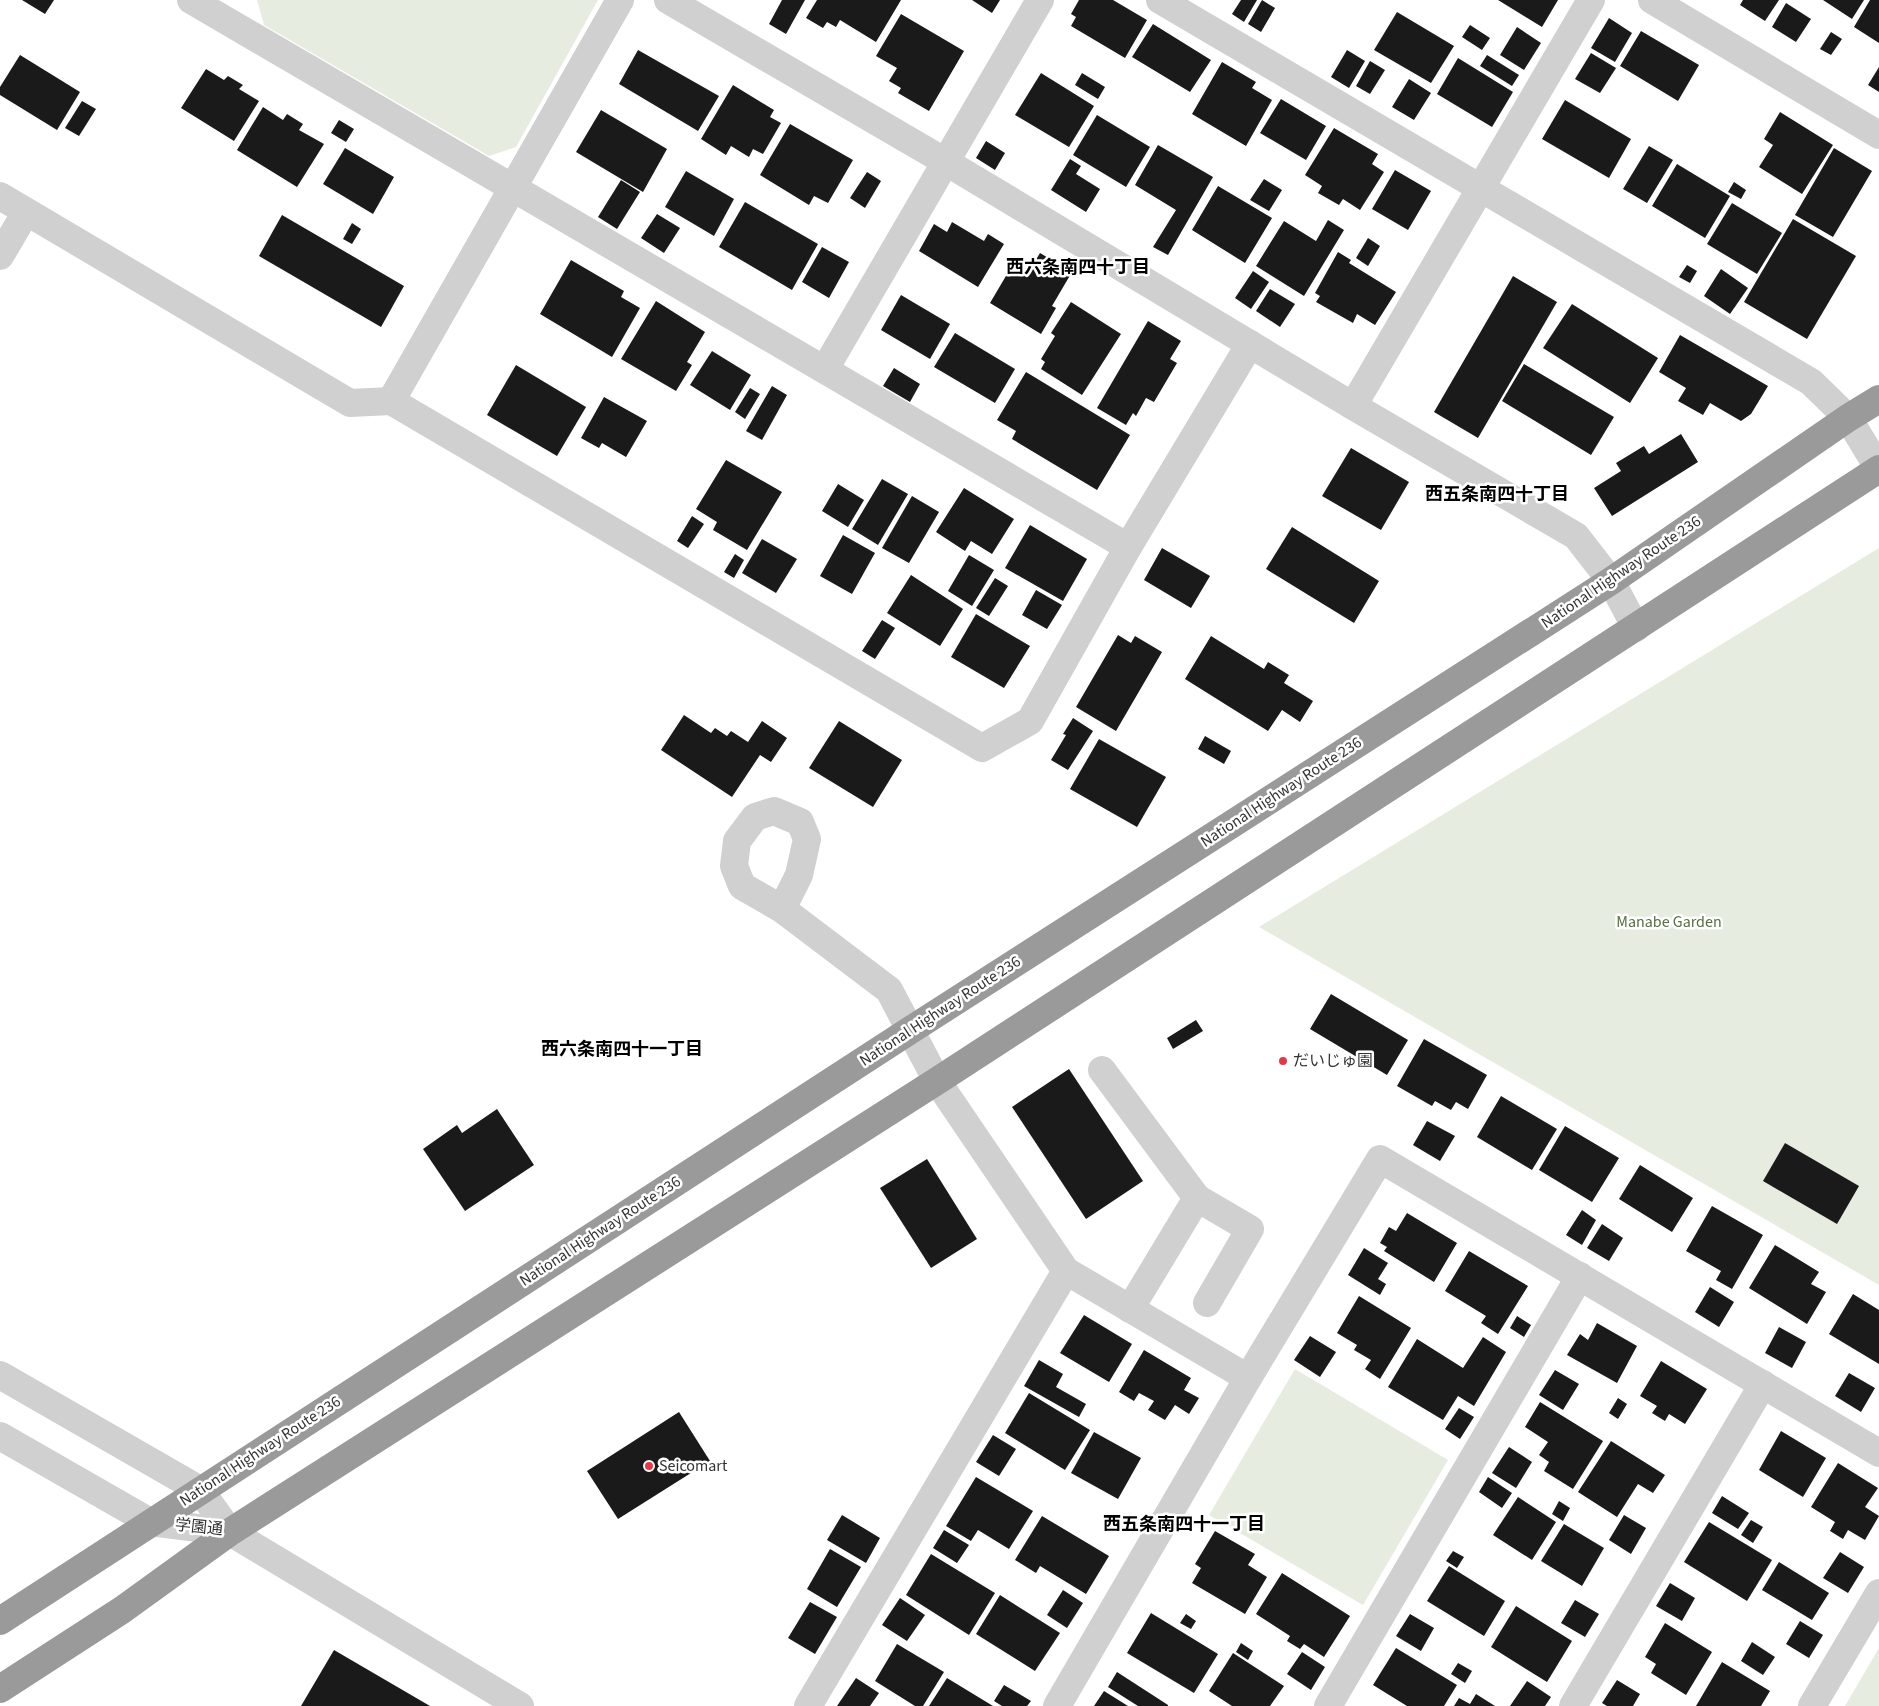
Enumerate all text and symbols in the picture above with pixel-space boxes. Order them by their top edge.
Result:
district label: 西六条南四十丁目 [1006,255,1150,280]
district label: 西五条南四十丁目 [1425,482,1569,507]
street label: National Highway Route 236 [1537,510,1705,634]
street label: National Highway Route 236 [1196,732,1366,852]
park label: Manabe Garden [1616,911,1722,933]
street label: National Highway Route 236 [855,951,1025,1071]
district label: 西六条南四十一丁目 [541,1037,703,1062]
place label: だいじゅ園 [1293,1050,1373,1072]
marker: だいじゅ園 [1277,1055,1289,1067]
street label: National Highway Route 236 [515,1171,685,1291]
street label: National Highway Route 236 [175,1391,345,1511]
place label: Seicomart [659,1455,728,1477]
marker: Seicomart [643,1460,655,1472]
district label: 西五条南四十一丁目 [1103,1512,1265,1537]
street label: 学園通 [174,1514,224,1540]

